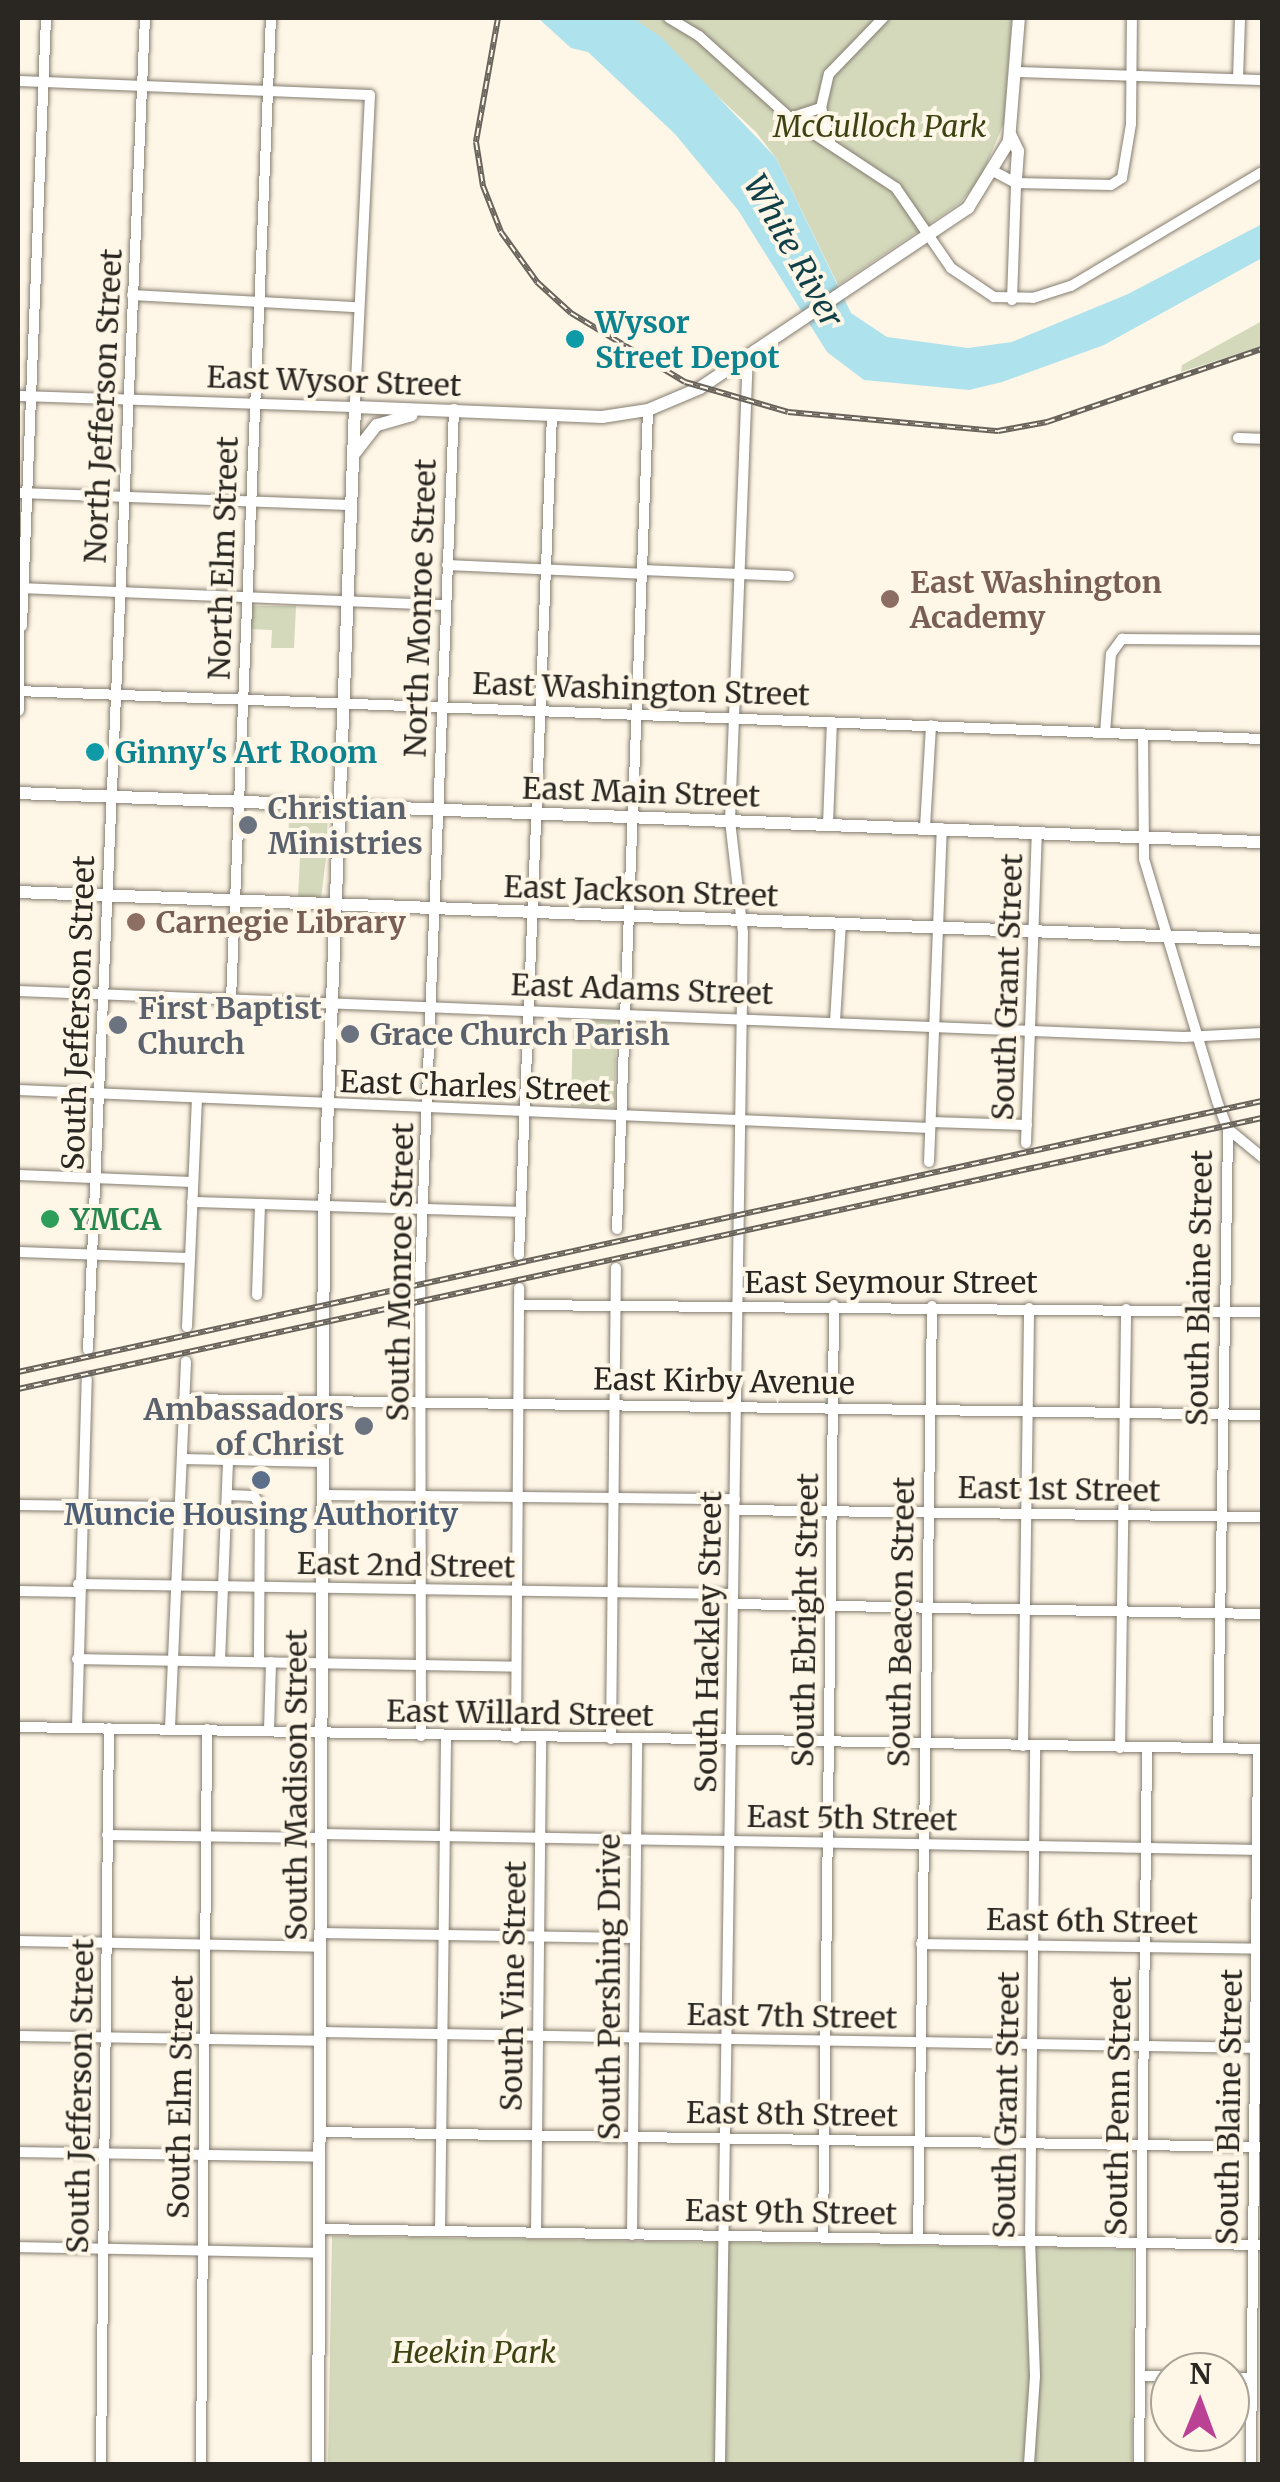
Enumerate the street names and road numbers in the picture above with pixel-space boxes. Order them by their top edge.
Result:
street label: North Jefferson Street [77,248,129,564]
street label: East Wysor Street [206,359,462,403]
street label: North Elm Street [201,436,245,680]
street label: North Monroe Street [397,458,443,758]
street label: East Washington Street [472,665,810,713]
street label: East Main Street [521,770,761,814]
street label: South Grant Street [984,853,1030,1121]
street label: South Jefferson Street [55,855,101,1171]
street label: East Jackson Street [503,868,779,914]
street label: East Adams Street [510,966,774,1012]
street label: East Charles Street [339,1063,611,1109]
street label: South Monroe Street [379,1122,421,1422]
street label: South Blaine Street [1179,1150,1219,1426]
street label: East Seymour Street [744,1264,1038,1300]
street label: East Kirby Avenue [593,1361,855,1401]
street label: East 1st Street [957,1469,1161,1509]
street label: South Ebright Street [784,1473,826,1767]
street label: South Beacon Street [880,1476,922,1768]
street label: South Hackley Street [687,1491,729,1793]
street label: East 2nd Street [297,1545,515,1585]
street label: South Madison Street [278,1629,314,1941]
street label: East Willard Street [386,1693,654,1733]
street label: East 5th Street [746,1798,958,1838]
street label: South Pershing Drive [591,1834,627,2140]
street label: South Vine Street [493,1860,533,2112]
street label: East 6th Street [986,1901,1198,1941]
street label: South Jefferson Street [59,1938,101,2254]
street label: South Blaine Street [1209,1969,1249,2245]
street label: South Grant Street [986,1971,1026,2239]
street label: South Elm Street [160,1975,200,2219]
street label: South Penn Street [1098,1976,1138,2236]
street label: East 7th Street [686,1996,898,2036]
street label: East 8th Street [686,2094,898,2134]
street label: East 9th Street [685,2192,897,2232]

